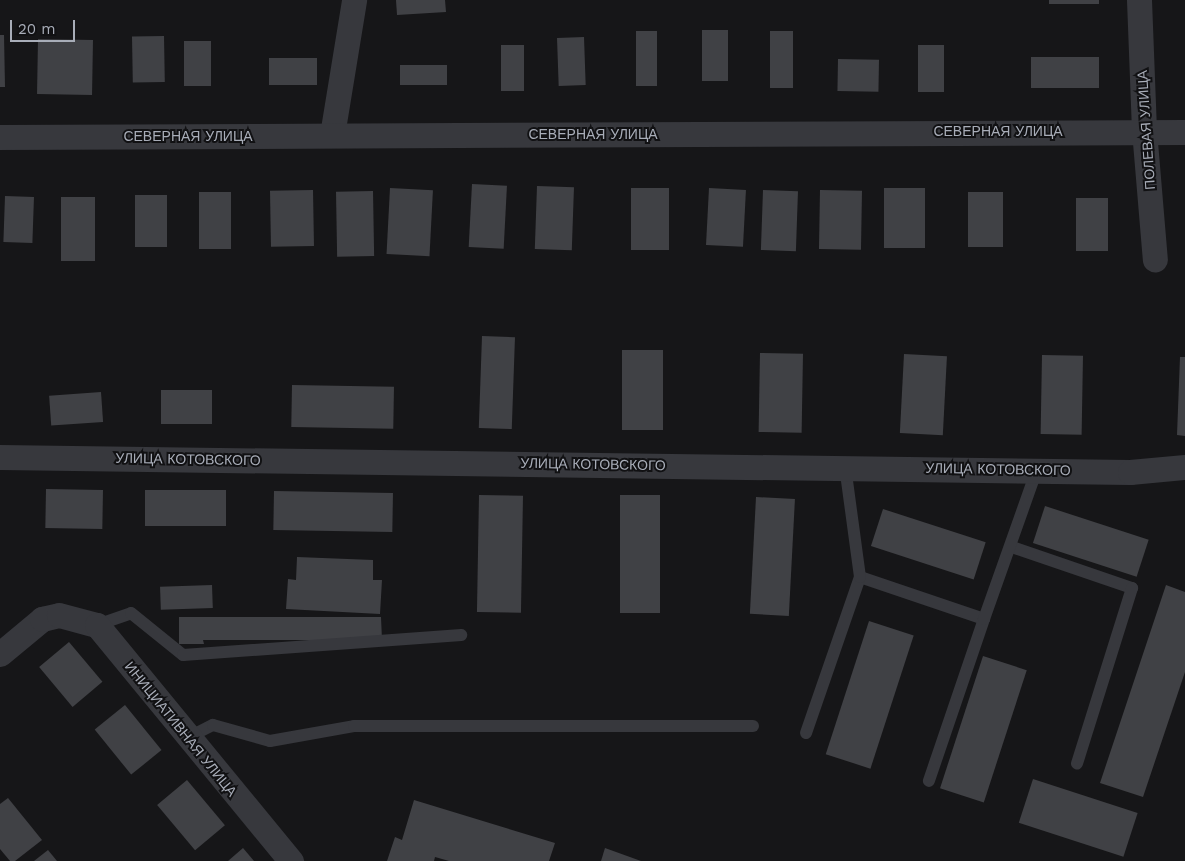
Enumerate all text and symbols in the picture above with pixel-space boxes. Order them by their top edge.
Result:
scale bar [12,10,78,42]
text: 20 m [18,20,56,38]
street label: ПОЛЕВАЯ УЛИЦА [1133,70,1159,190]
street label: СЕВЕРНАЯ УЛИЦА [933,123,1063,139]
street label: СЕВЕРНАЯ УЛИЦА [528,126,658,142]
street label: СЕВЕРНАЯ УЛИЦА [123,128,253,144]
street label: УЛИЦА КОТОВСКОГО [115,449,261,469]
street label: УЛИЦА КОТОВСКОГО [520,454,666,474]
street label: УЛИЦА КОТОВСКОГО [925,459,1071,479]
street label: ИНИЦИАТИВНАЯ УЛИЦА [121,658,241,800]

